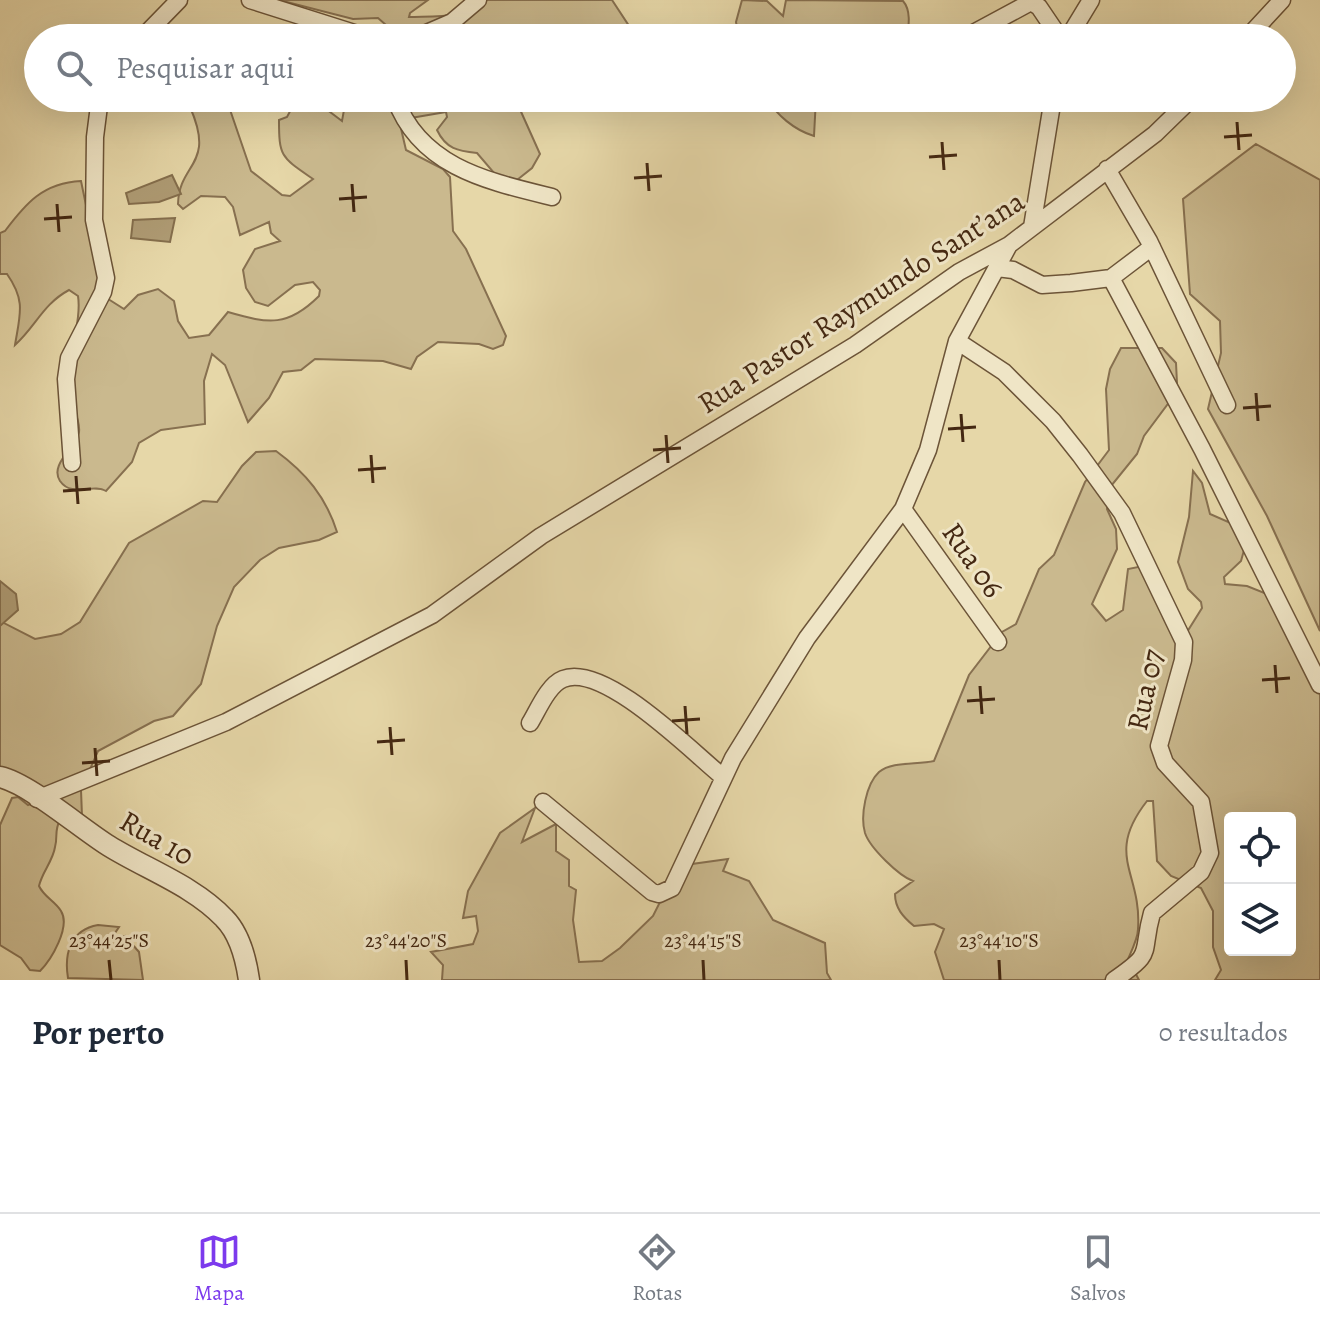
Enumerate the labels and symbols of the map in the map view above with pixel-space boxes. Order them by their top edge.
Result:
street label: Rua Pastor Raymundo Sant’ana [690,181,1032,423]
street label: Rua 06 [933,514,1013,606]
street label: Rua 07 [1117,645,1173,734]
street label: Rua 10 [112,801,202,875]
text: 23°44'25"S [69,927,149,954]
text: 23°44'20"S [365,927,447,954]
text: 23°44'15"S [664,927,742,954]
text: 23°44'10"S [959,927,1039,954]

